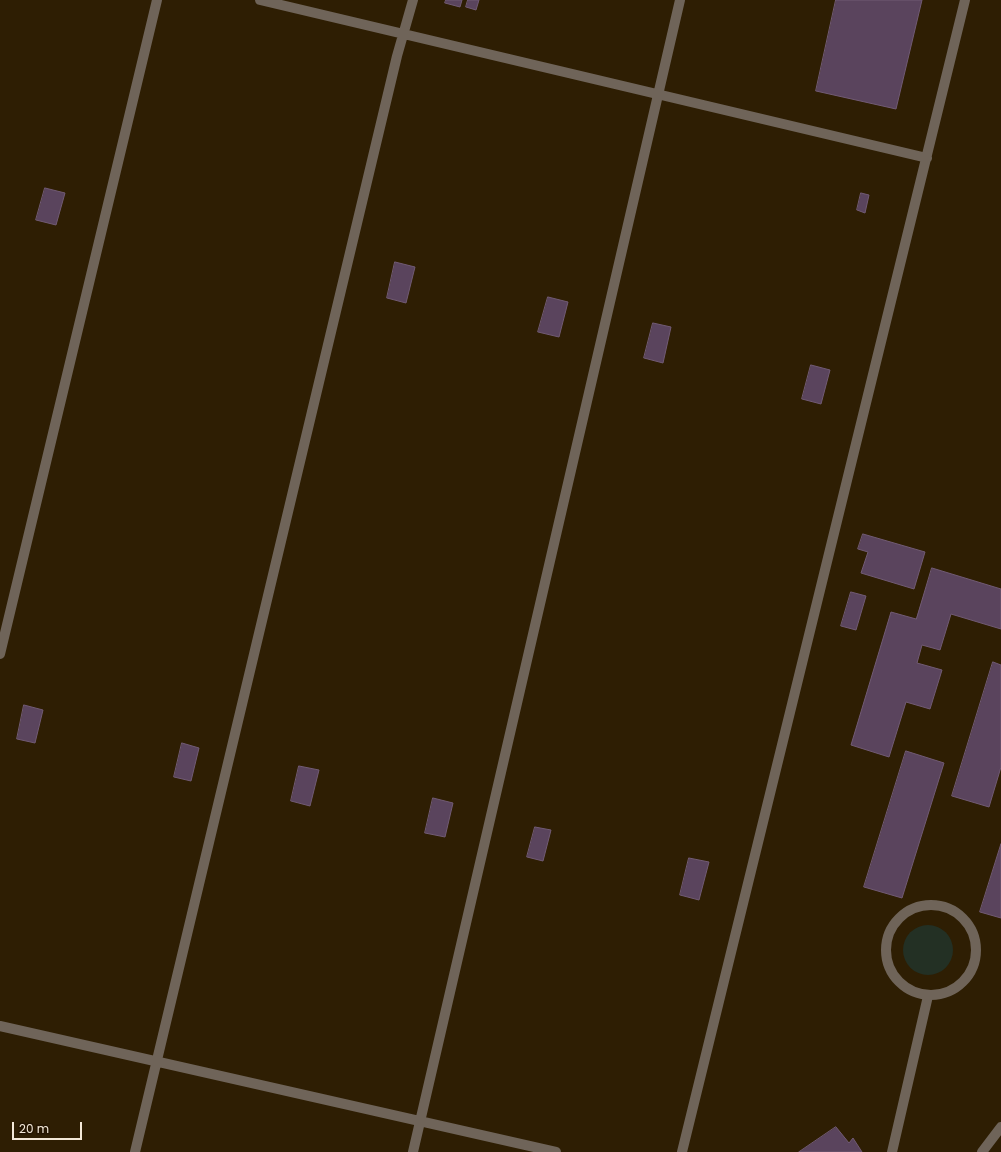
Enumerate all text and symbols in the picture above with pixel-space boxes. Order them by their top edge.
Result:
scale bar [14,1114,84,1140]
text: 20 m [19,1120,49,1137]

